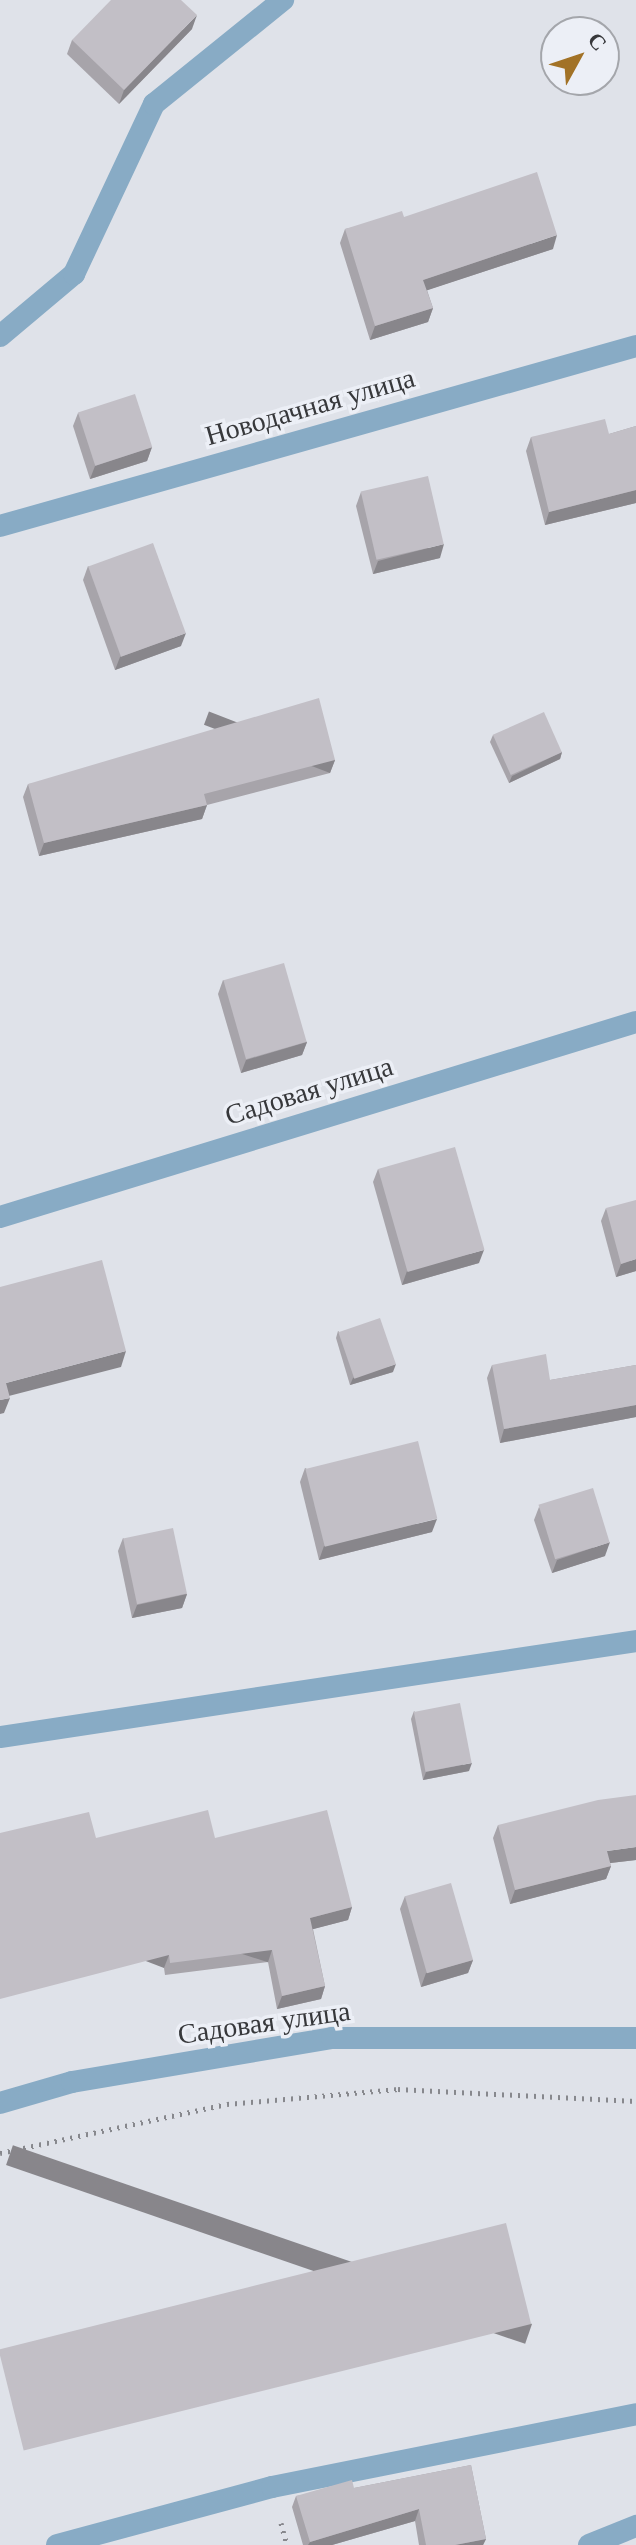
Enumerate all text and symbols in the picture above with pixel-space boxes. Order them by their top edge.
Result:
north arrow [540,16,620,96]
text: С [583,27,612,56]
street label: Новодачная улица [201,361,419,453]
street label: Садовая улица [221,1050,397,1132]
street label: Садовая улица [176,1994,352,2052]

